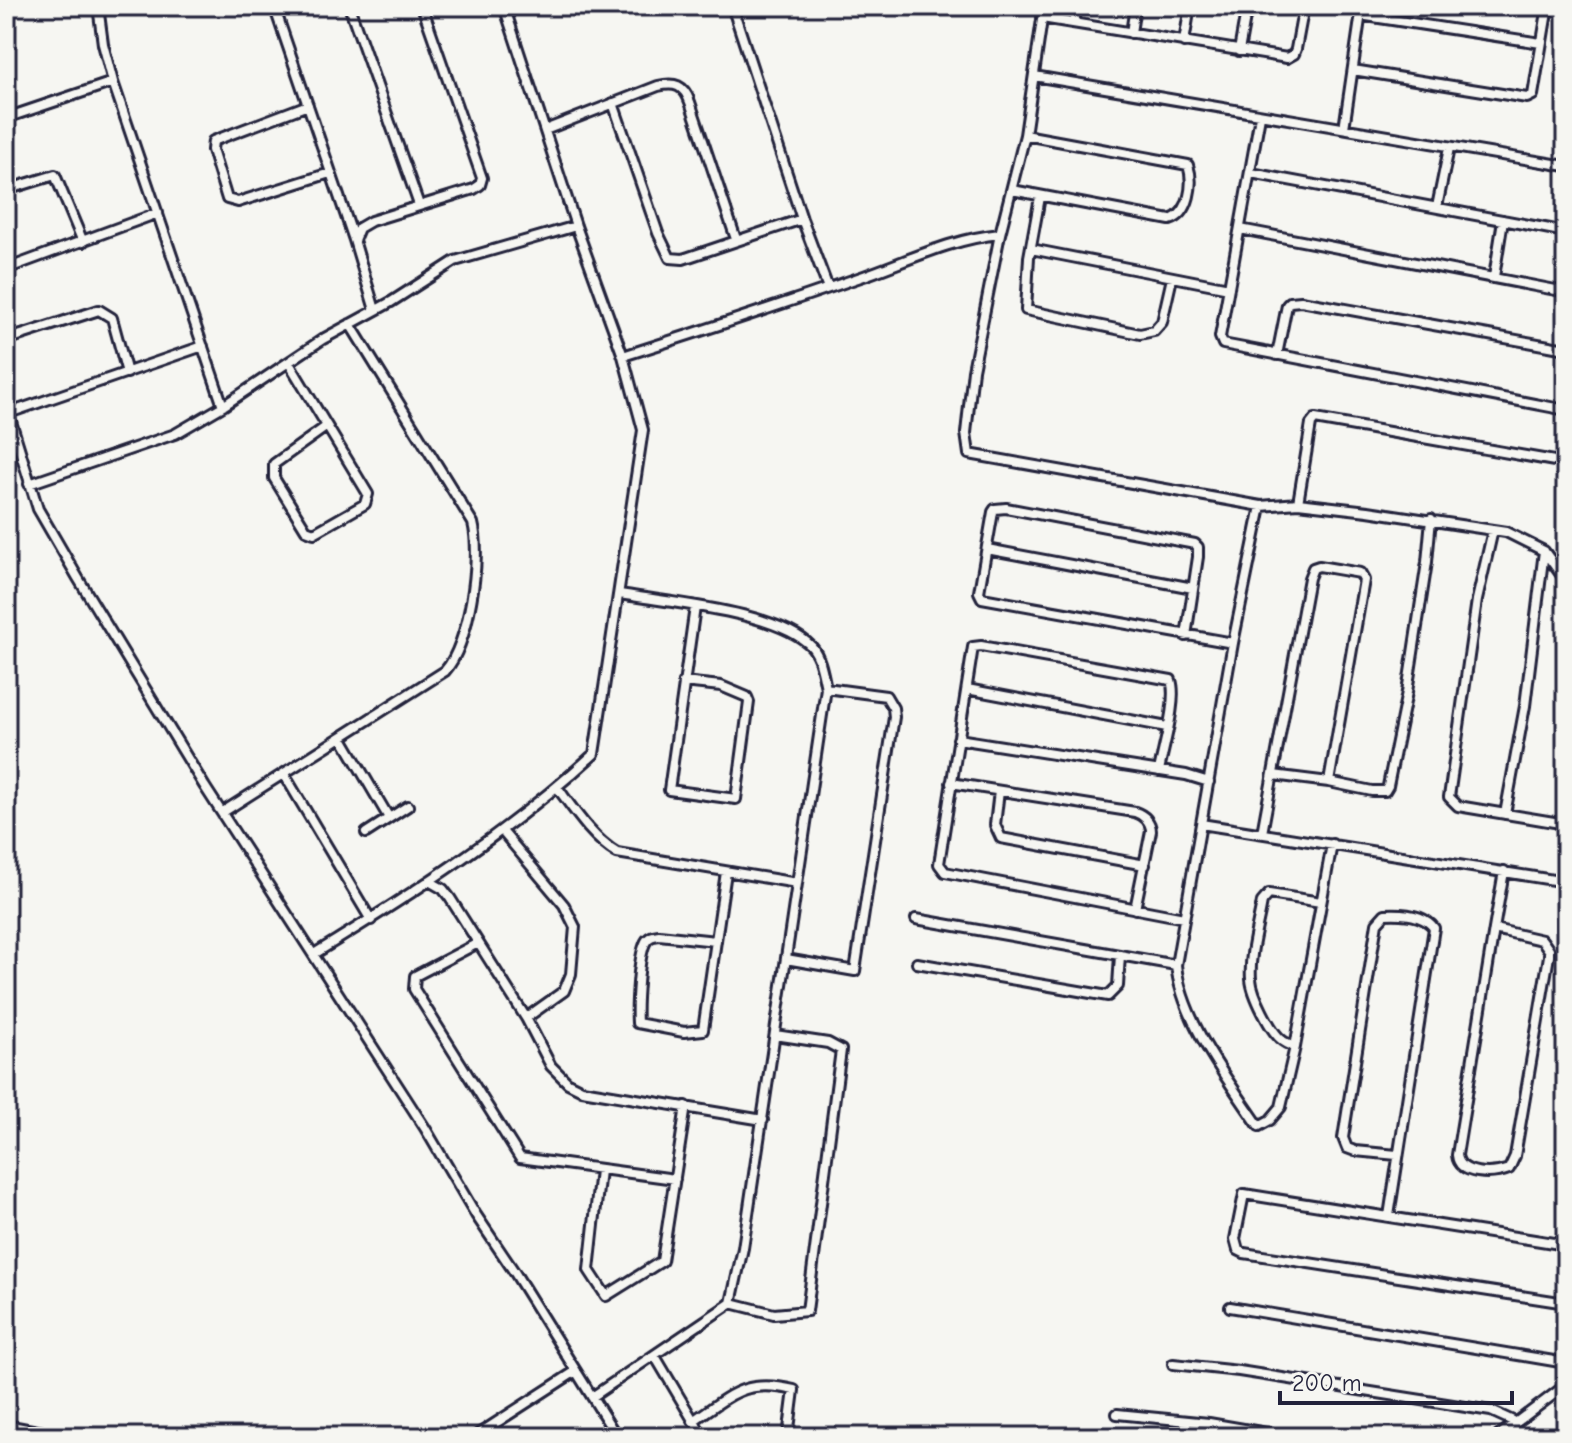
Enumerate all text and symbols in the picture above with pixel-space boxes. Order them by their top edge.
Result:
scale bar [1280,1355,1512,1405]
text: 200 m [1292,1369,1362,1397]

